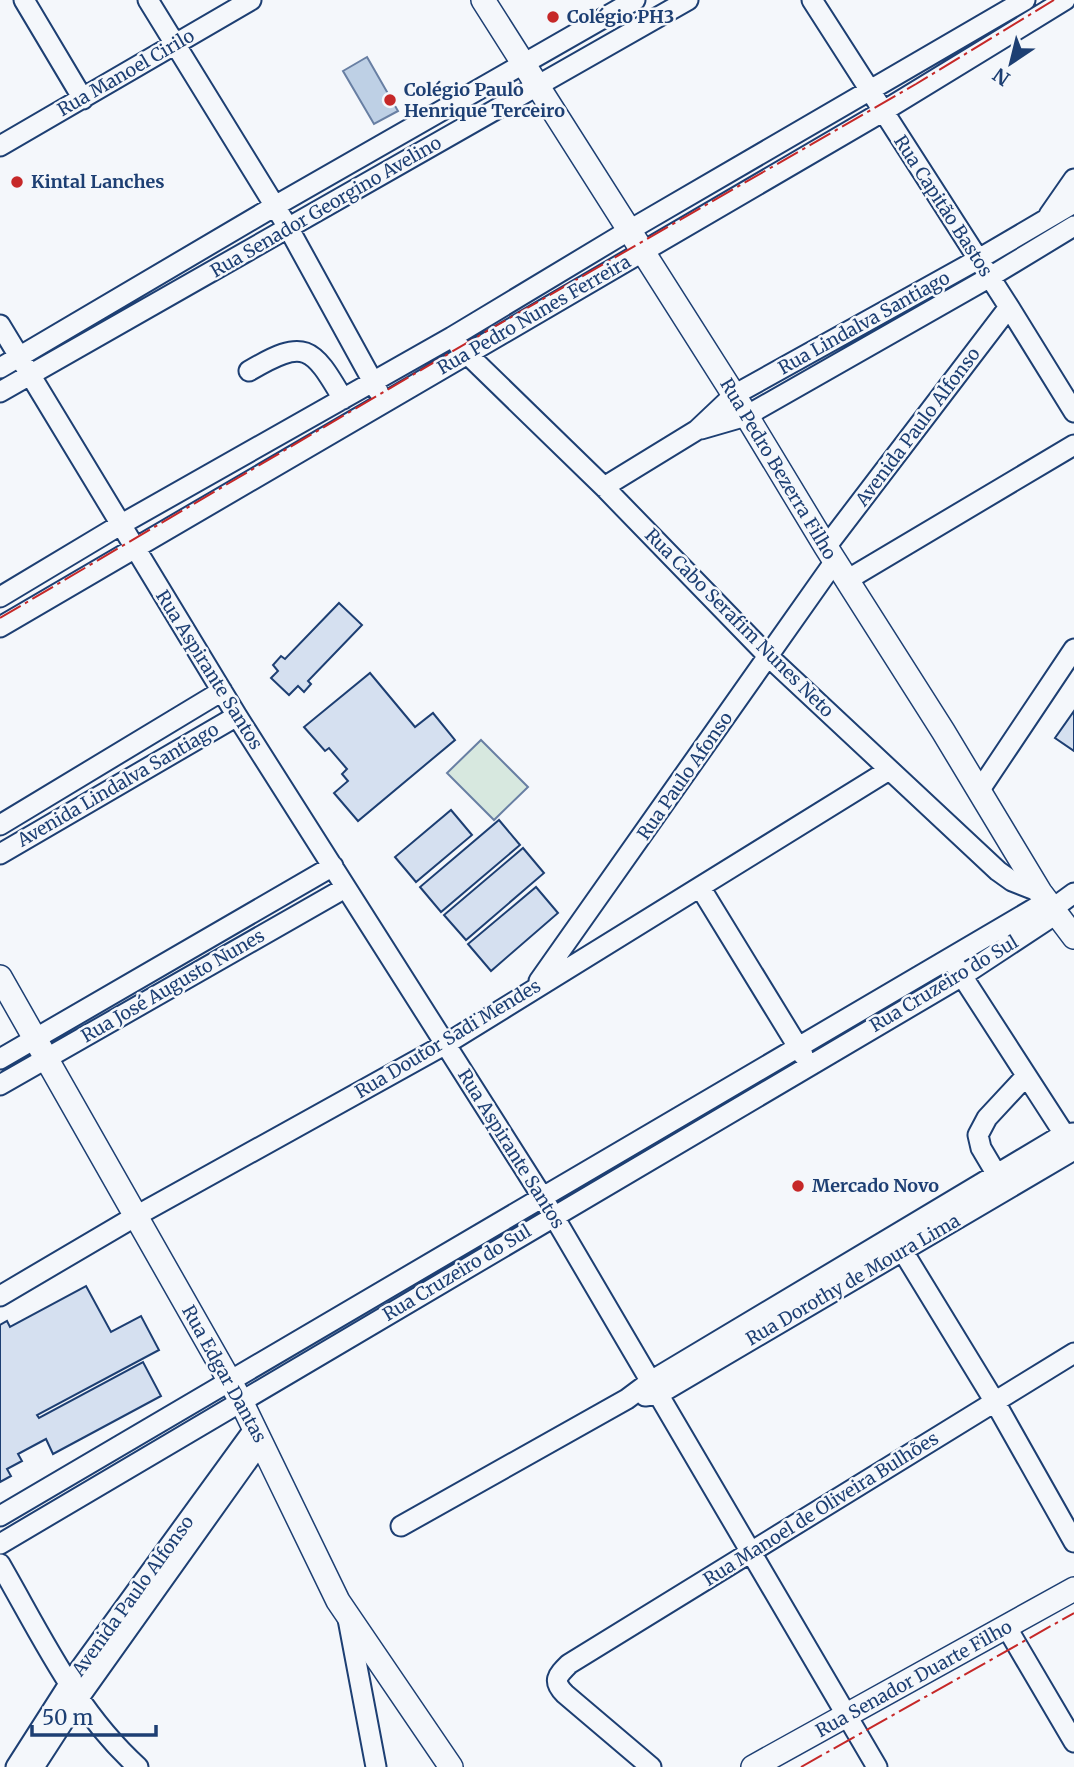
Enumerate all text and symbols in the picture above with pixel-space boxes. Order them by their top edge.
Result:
place label: Colégio PH3 [567,5,674,28]
marker: Colégio PH3 [545,9,561,25]
street label: Rua Manoel Cirilo [53,24,198,121]
north arrow [976,28,1046,98]
text: N [988,63,1014,91]
place label: Colégio Paulo Henrique Terceiro [404,78,565,122]
marker: Colégio Paulo Henrique Terceiro [382,92,398,108]
street label: Rua Senador Georgino Avelino [206,131,445,282]
street label: Rua Capitão Bastos [889,131,998,281]
place label: Kintal Lanches [31,170,165,193]
marker: Kintal Lanches [9,174,25,190]
street label: Rua Pedro Nunes Ferreira [433,250,635,379]
street label: Rua Lindalva Santiago [774,266,954,379]
street label: Avenida Paulo Alfonso [850,343,985,511]
street label: Rua Pedro Bezerra Filho [715,374,842,563]
street label: Rua Cabo Serafim Nunes Neto [640,523,839,722]
street label: Rua Aspirante Santos [151,586,268,754]
street label: Rua Paulo Afonso [632,707,737,844]
street label: Avenida Lindalva Santiago [12,717,222,852]
street label: Rua José Augusto Nunes [77,924,269,1047]
street label: Rua Cruzeiro do Sul [866,930,1022,1037]
street label: Rua Doutor Sadi Mendes [351,974,545,1103]
street label: Rua Aspirante Santos [453,1065,570,1233]
place label: Mercado Novo [812,1174,939,1197]
marker: Mercado Novo [790,1178,806,1194]
street label: Rua Dorothy de Moura Lima [742,1209,964,1350]
street label: Rua Cruzeiro do Sul [379,1219,535,1326]
street label: Rua Edgar Dantas [177,1301,272,1447]
street label: Rua Manoel de Oliveira Bulhões [699,1426,943,1591]
street label: Avenida Paulo Alfonso [66,1511,199,1681]
street label: Rua Senador Duarte Filho [812,1615,1016,1742]
scale bar [32,1694,156,1738]
text: 50 m [42,1704,93,1731]

